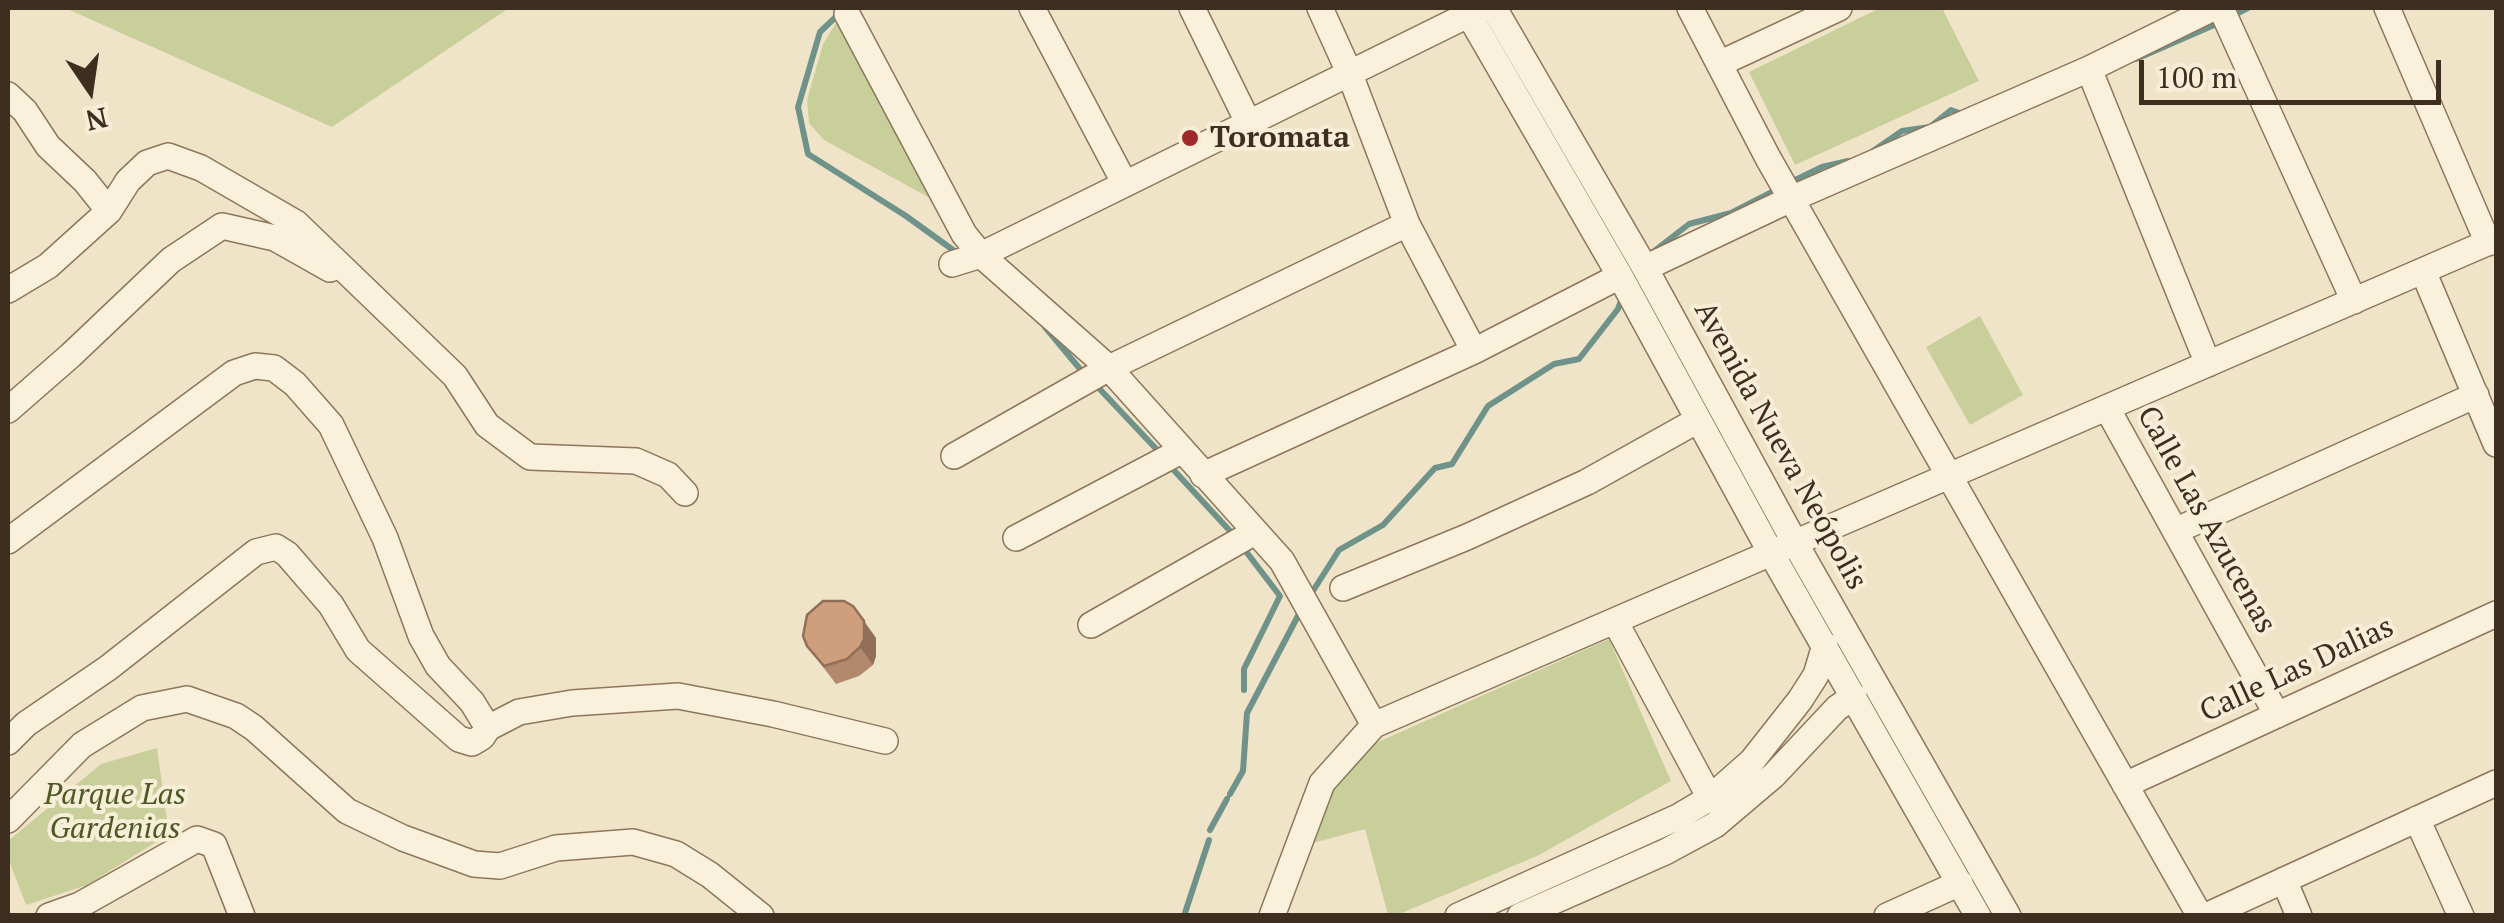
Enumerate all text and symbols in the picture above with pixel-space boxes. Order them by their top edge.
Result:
north arrow [40,40,140,140]
scale bar [2144,40,2446,102]
text: 100 m [2156,57,2237,97]
text: N [82,99,111,140]
place label: Toromata [1210,120,1350,156]
marker: Toromata [1179,127,1201,149]
street label: Avenida Nueva Neópolis [1686,296,1874,596]
street label: Calle Las Azucenas [2129,400,2283,640]
street label: Calle Las Dalias [2195,609,2399,731]
park label: Parque Las Gardenias [44,777,186,848]

